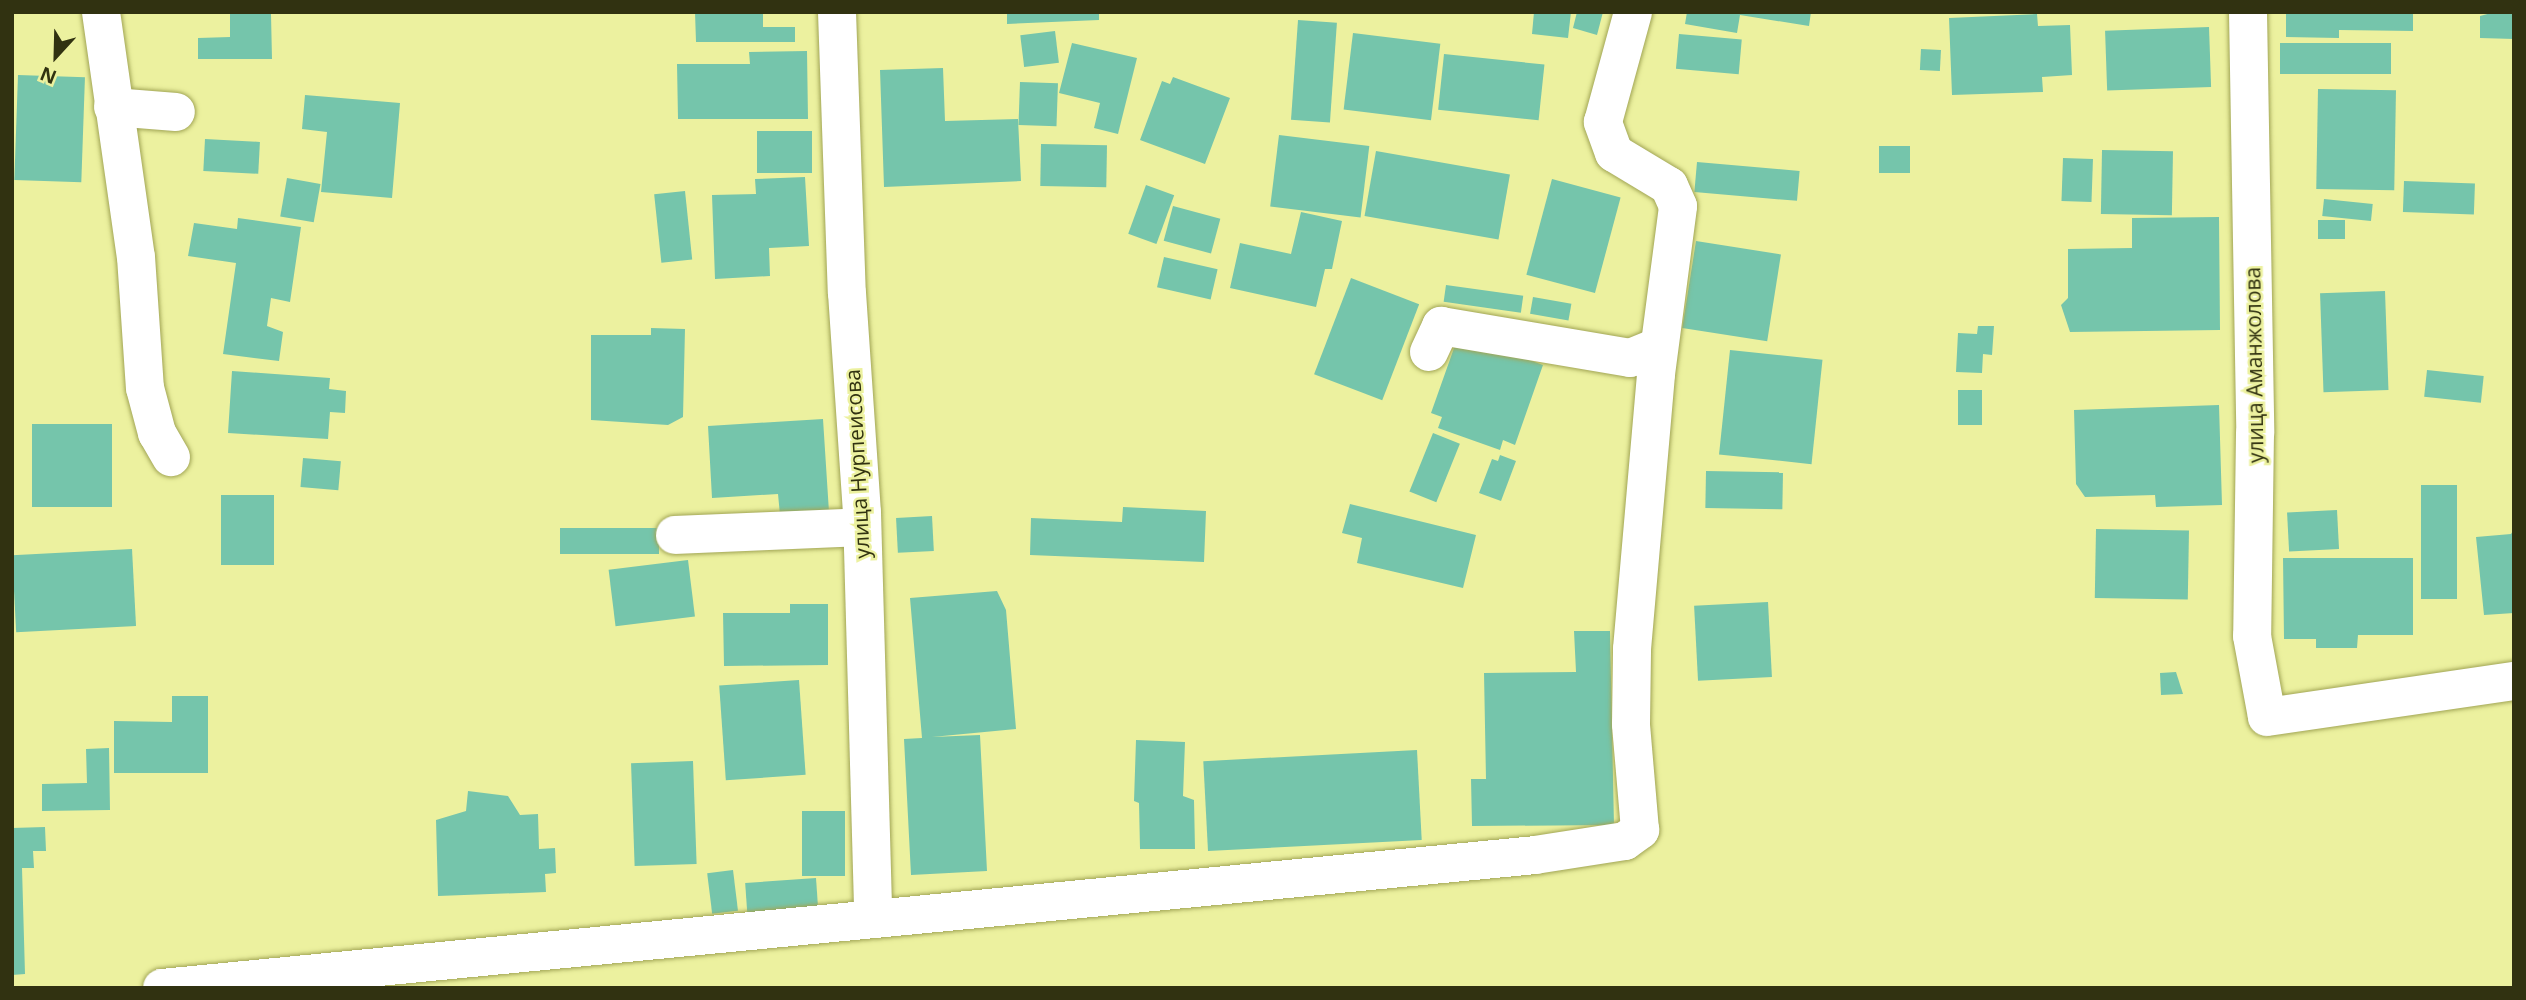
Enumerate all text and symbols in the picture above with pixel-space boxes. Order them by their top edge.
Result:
north arrow [21,21,91,91]
text: N [36,61,60,90]
street label: улица Аманжолова [2240,267,2268,463]
street label: улица Нурпеисова [839,369,875,559]

